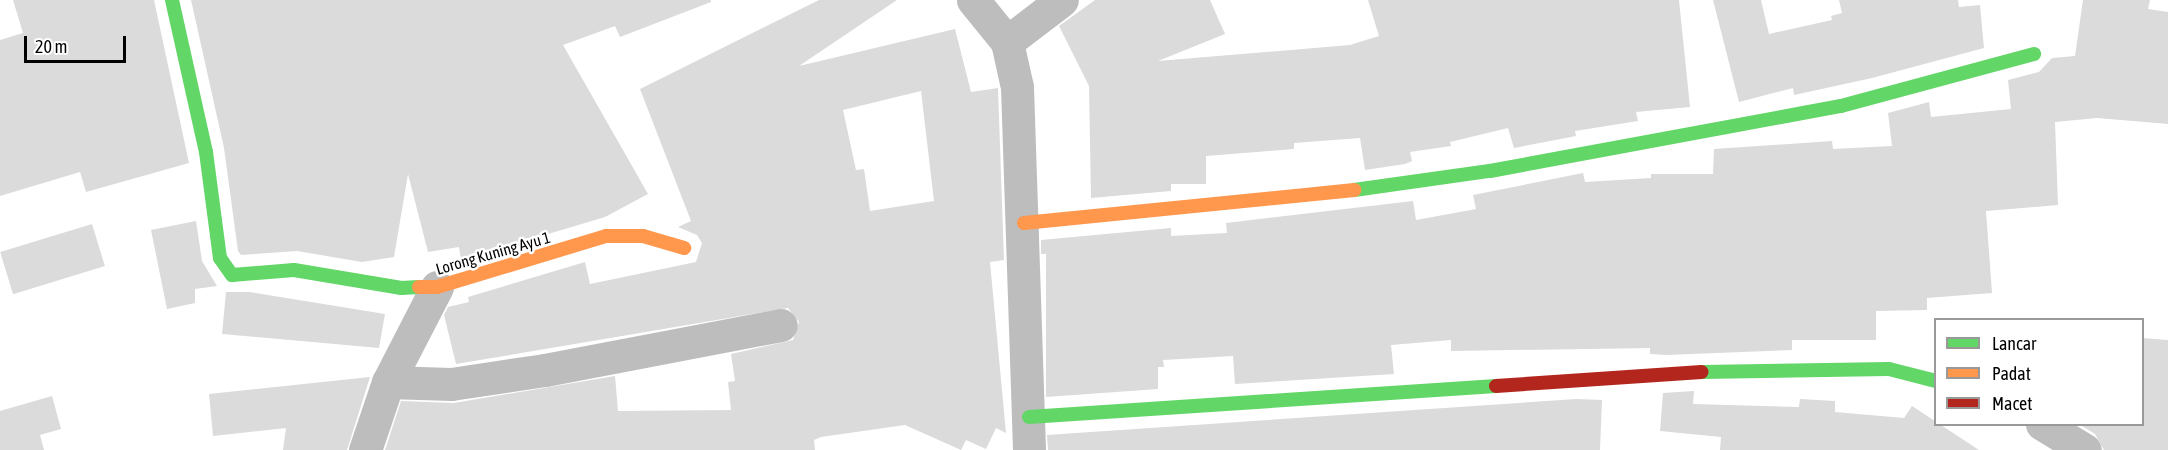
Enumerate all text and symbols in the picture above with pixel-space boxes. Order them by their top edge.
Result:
scale bar [27,24,129,62]
text: 20 m [35,36,67,57]
street label: Lorong Kuning Ayu 1 [433,227,553,279]
legend [1934,318,2144,426]
text: Lancar [1992,333,2036,354]
text: Padat [1992,363,2031,384]
text: Macet [1992,393,2032,414]

